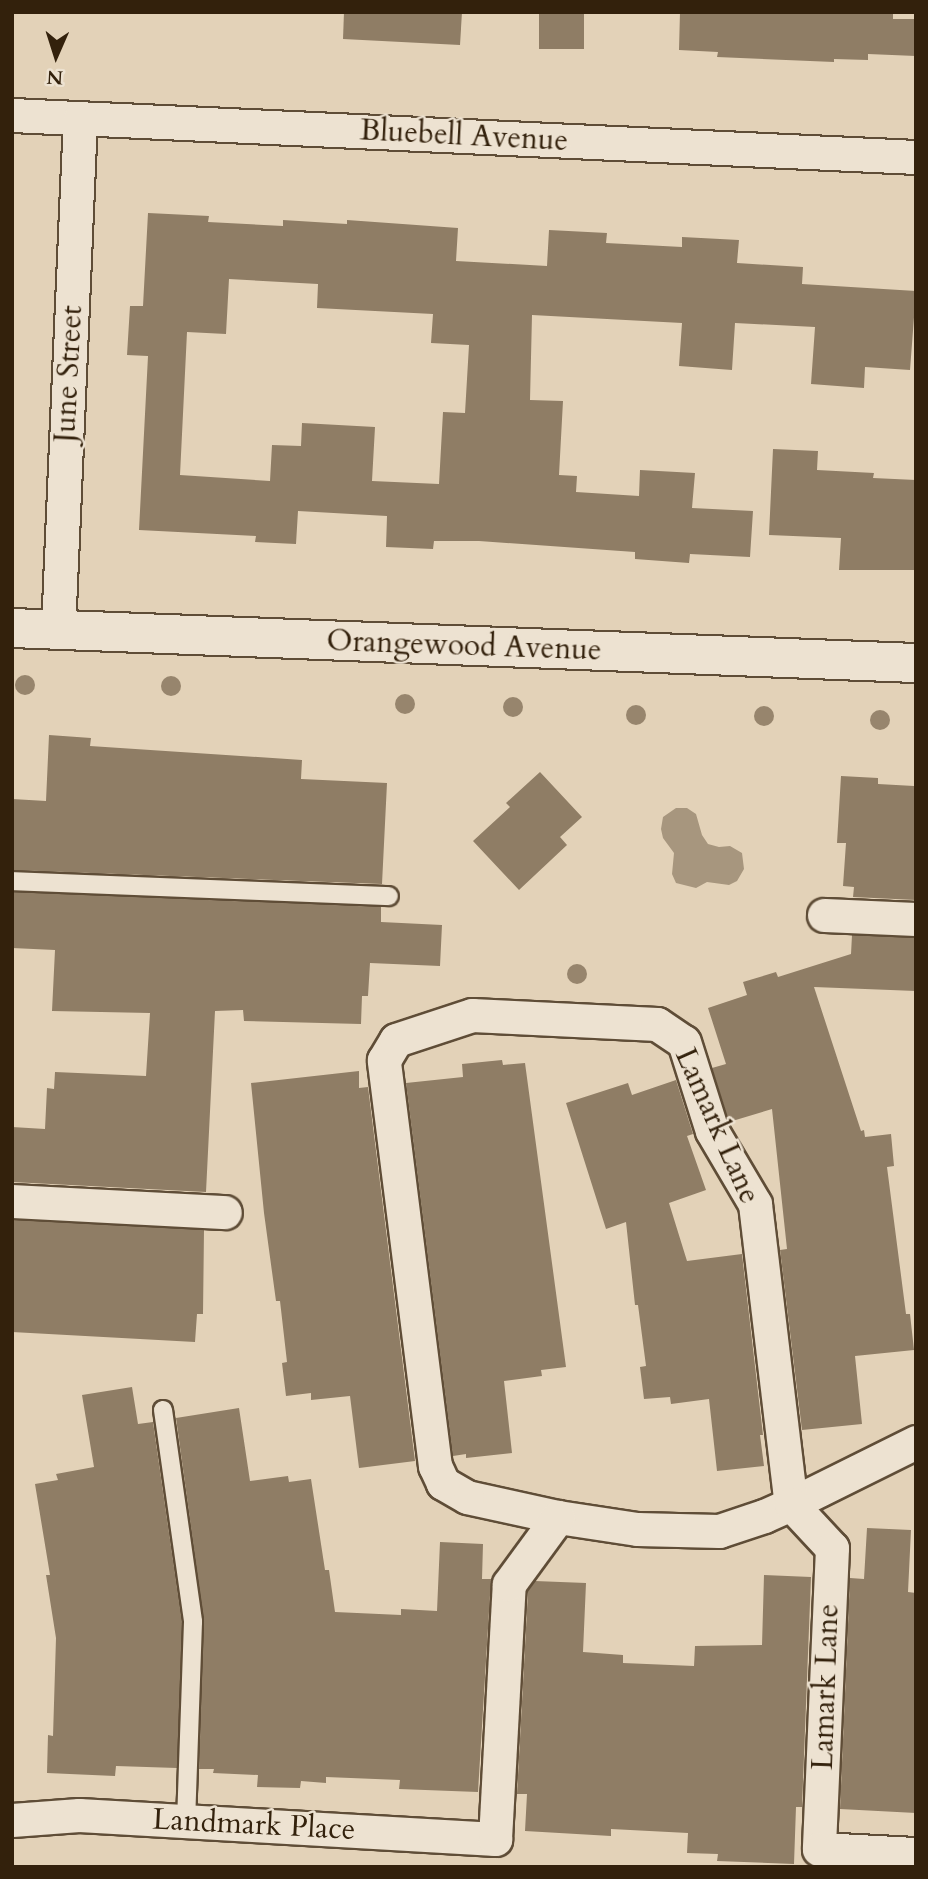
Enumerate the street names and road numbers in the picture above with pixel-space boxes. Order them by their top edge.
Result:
street label: Bluebell Avenue [359,113,569,159]
street label: June Street [47,304,91,444]
street label: Orangewood Avenue [326,623,602,669]
street label: Lamark Lane [667,1043,767,1209]
street label: Lamark Lane [805,1603,847,1771]
street label: Landmark Place [152,1802,356,1848]

